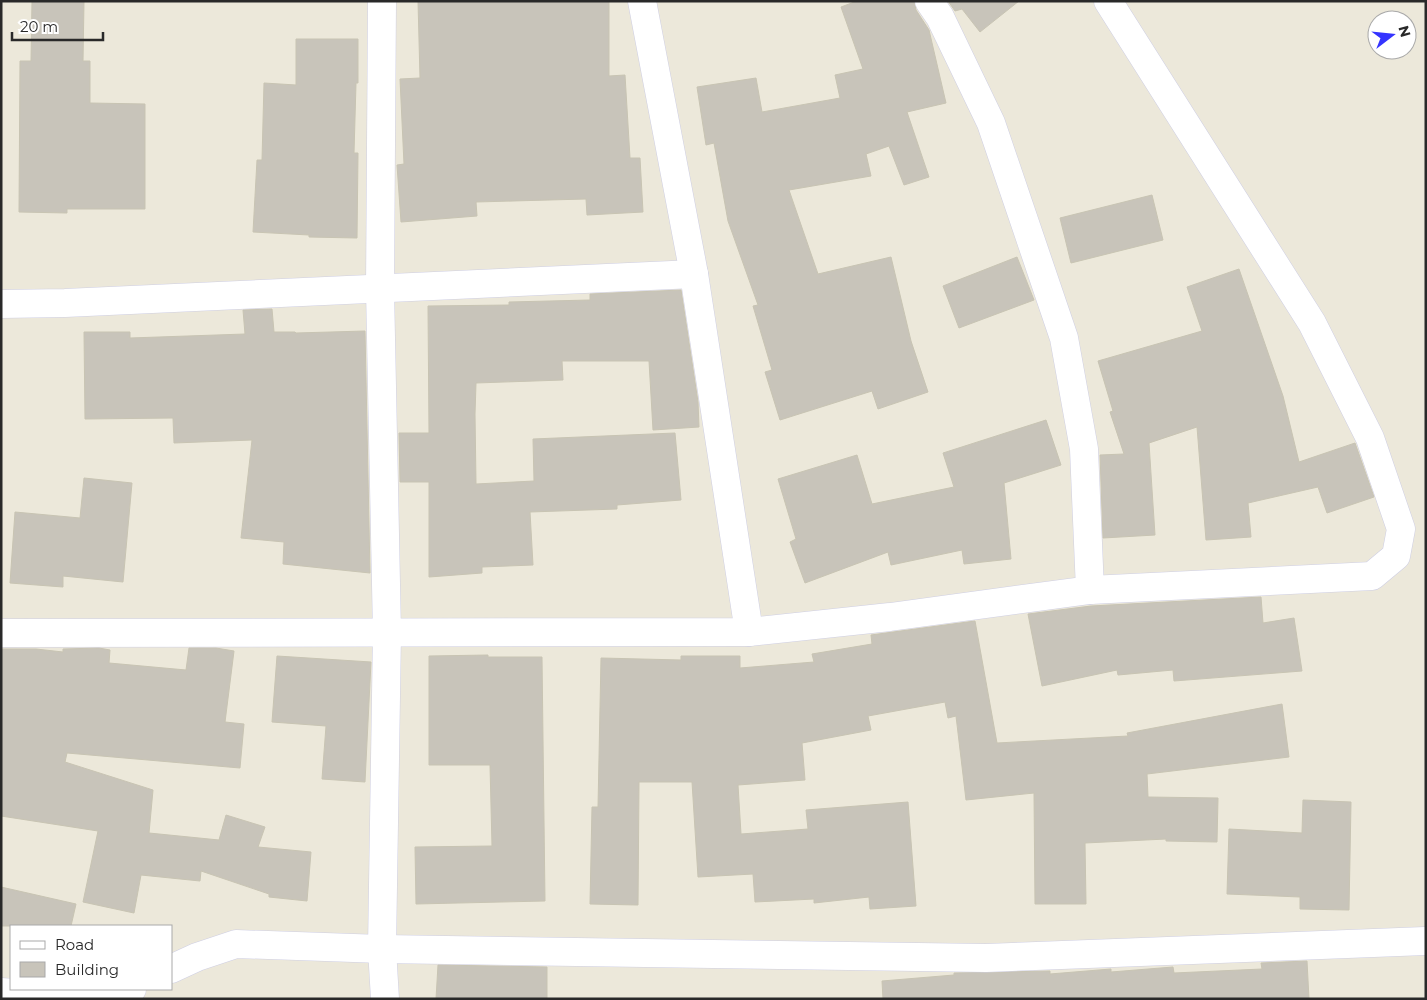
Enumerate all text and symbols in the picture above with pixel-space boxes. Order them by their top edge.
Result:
scale bar [12,10,104,42]
north arrow [1367,10,1417,60]
text: 20 m [20,17,58,36]
text: N [1394,23,1415,39]
legend [10,925,172,990]
text: Road [55,935,94,954]
text: Building [55,960,119,979]

